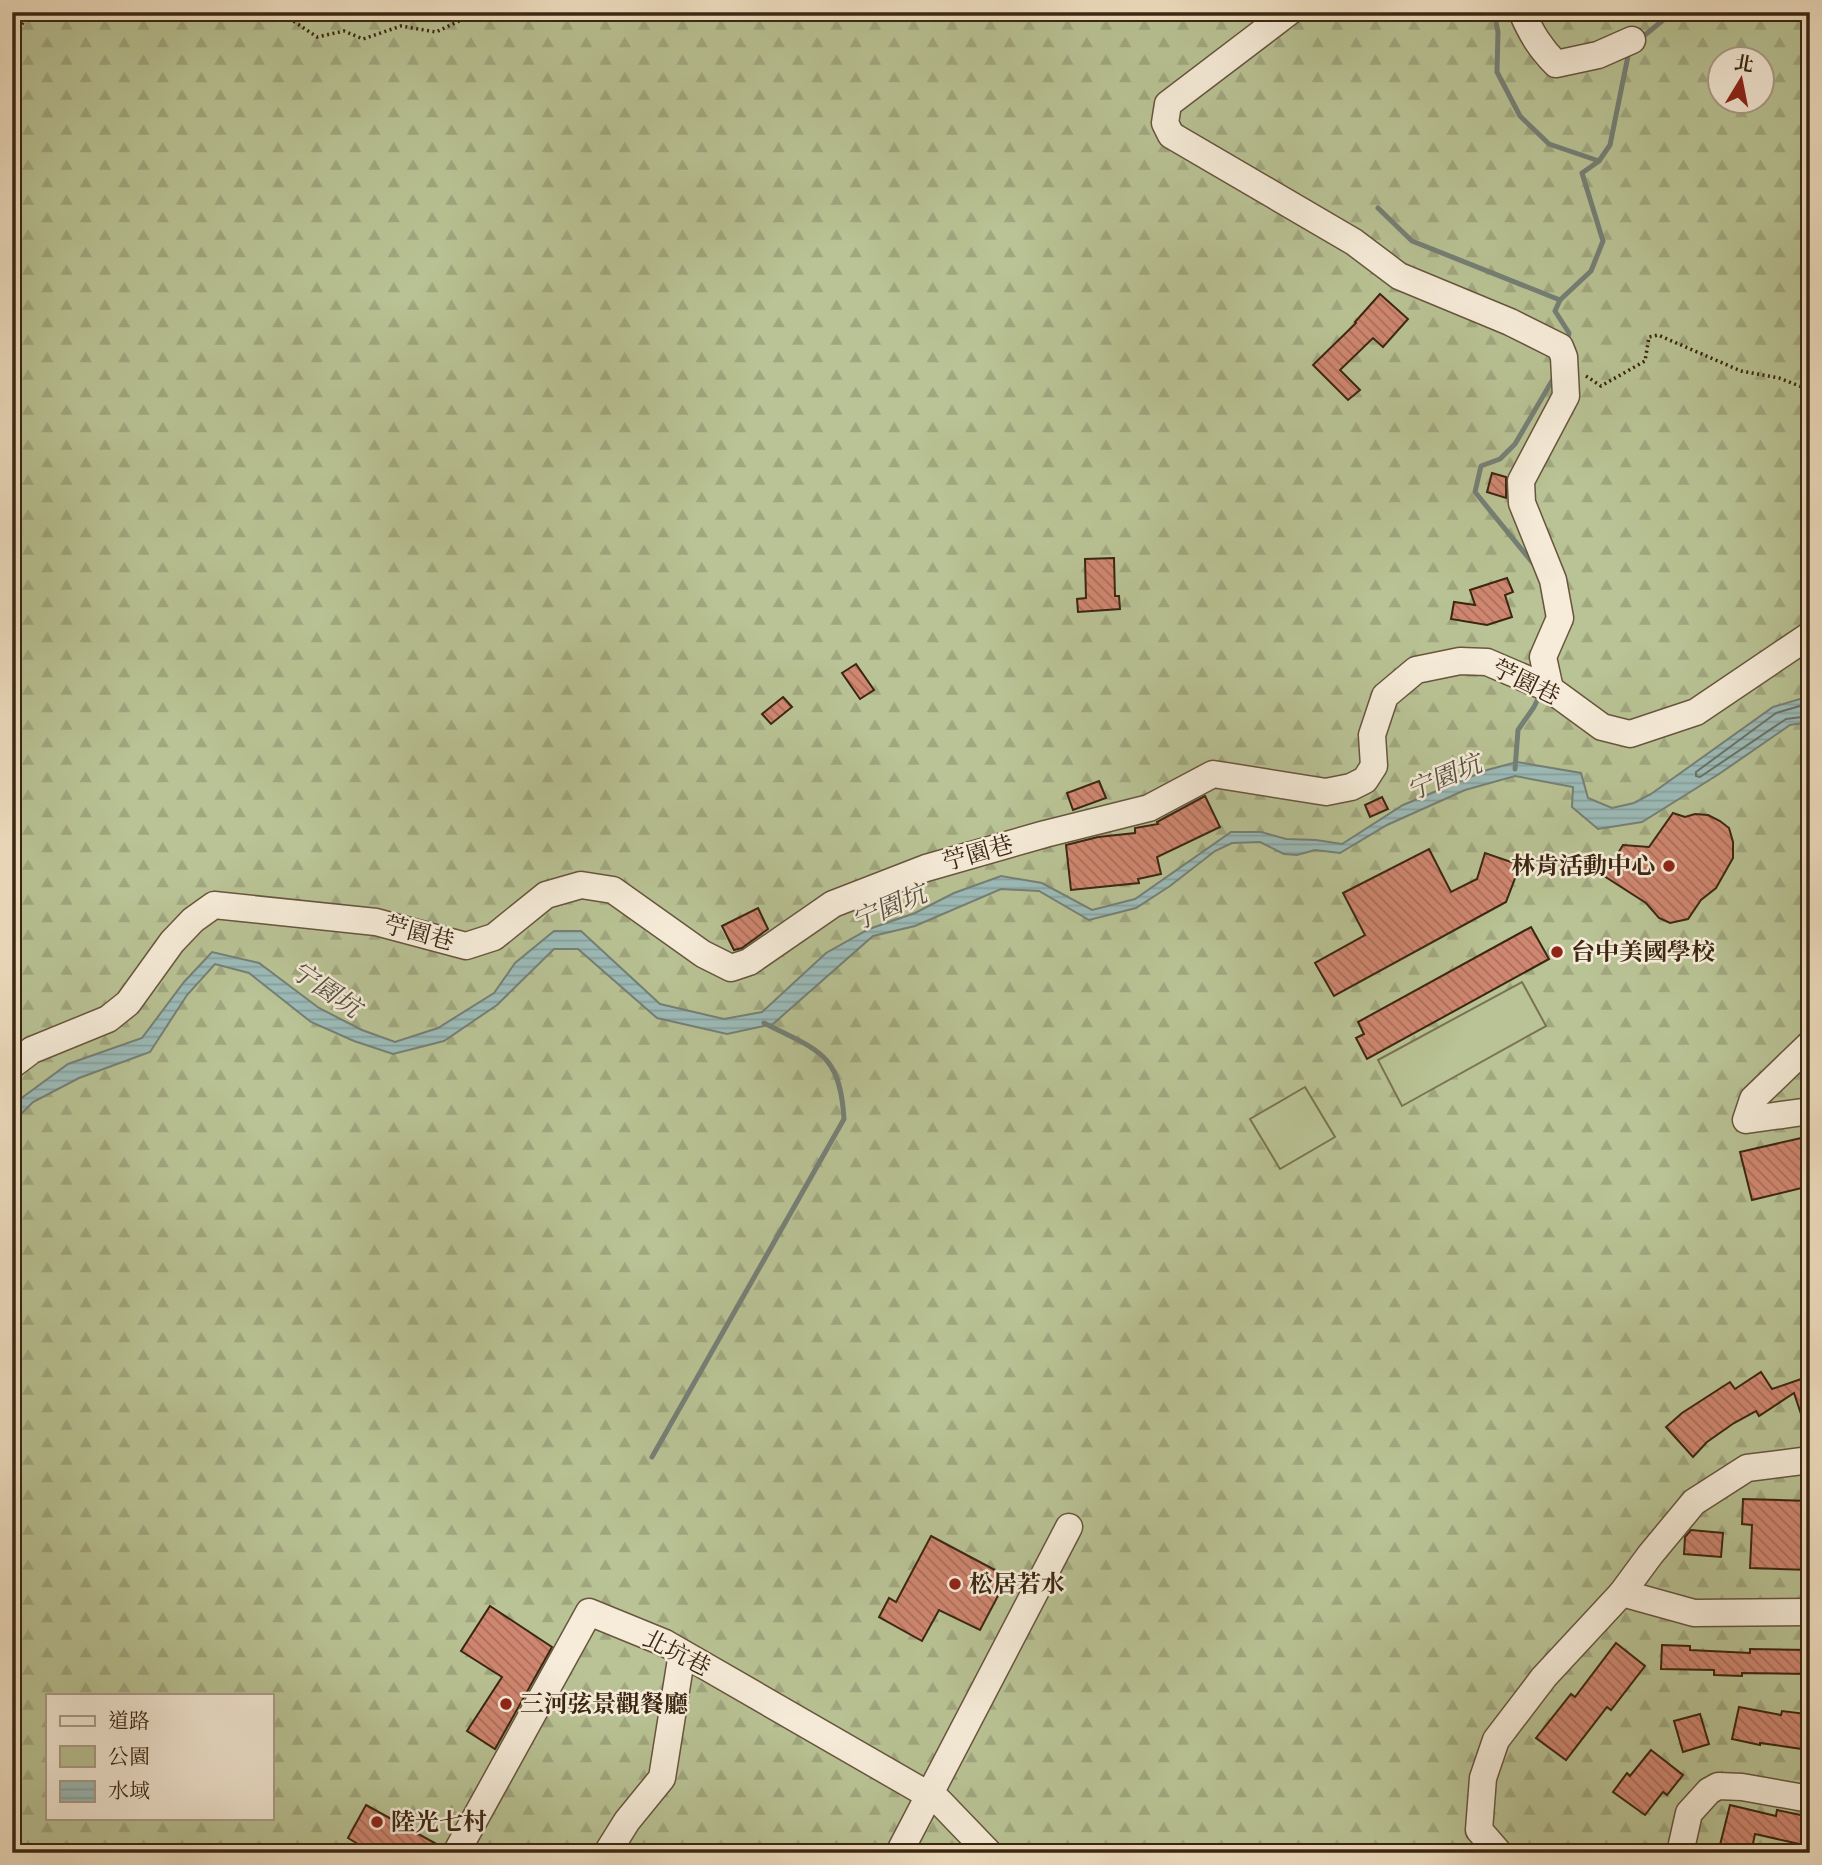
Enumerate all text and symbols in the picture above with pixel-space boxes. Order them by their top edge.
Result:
north arrow [1706,46,1776,116]
text: 北 [1733,52,1755,77]
street label: 苧園巷 [1488,654,1564,710]
water label: 宁園坑 [1402,746,1490,807]
street label: 苧園巷 [940,830,1016,876]
place label: 林肯活動中心 [1511,852,1655,880]
marker: 林肯活動中心 [1661,858,1677,874]
water label: 宁園坑 [847,876,935,937]
street label: 苧園巷 [381,910,457,956]
place label: 台中美國學校 [1571,938,1715,966]
marker: 台中美國學校 [1549,944,1565,960]
water label: 宁園坑 [285,955,370,1026]
place label: 松居若水 [969,1570,1065,1598]
marker: 松居若水 [947,1576,963,1592]
street label: 北坑巷 [639,1624,715,1682]
place label: 三河弦景觀餐廳 [520,1690,688,1718]
legend [46,1694,273,1820]
marker: 三河弦景觀餐廳 [498,1696,514,1712]
text: 道路 [108,1709,150,1733]
text: 公園 [108,1745,150,1769]
text: 水域 [108,1779,150,1803]
place label: 陸光七村 [391,1808,487,1836]
marker: 陸光七村 [369,1814,385,1830]

